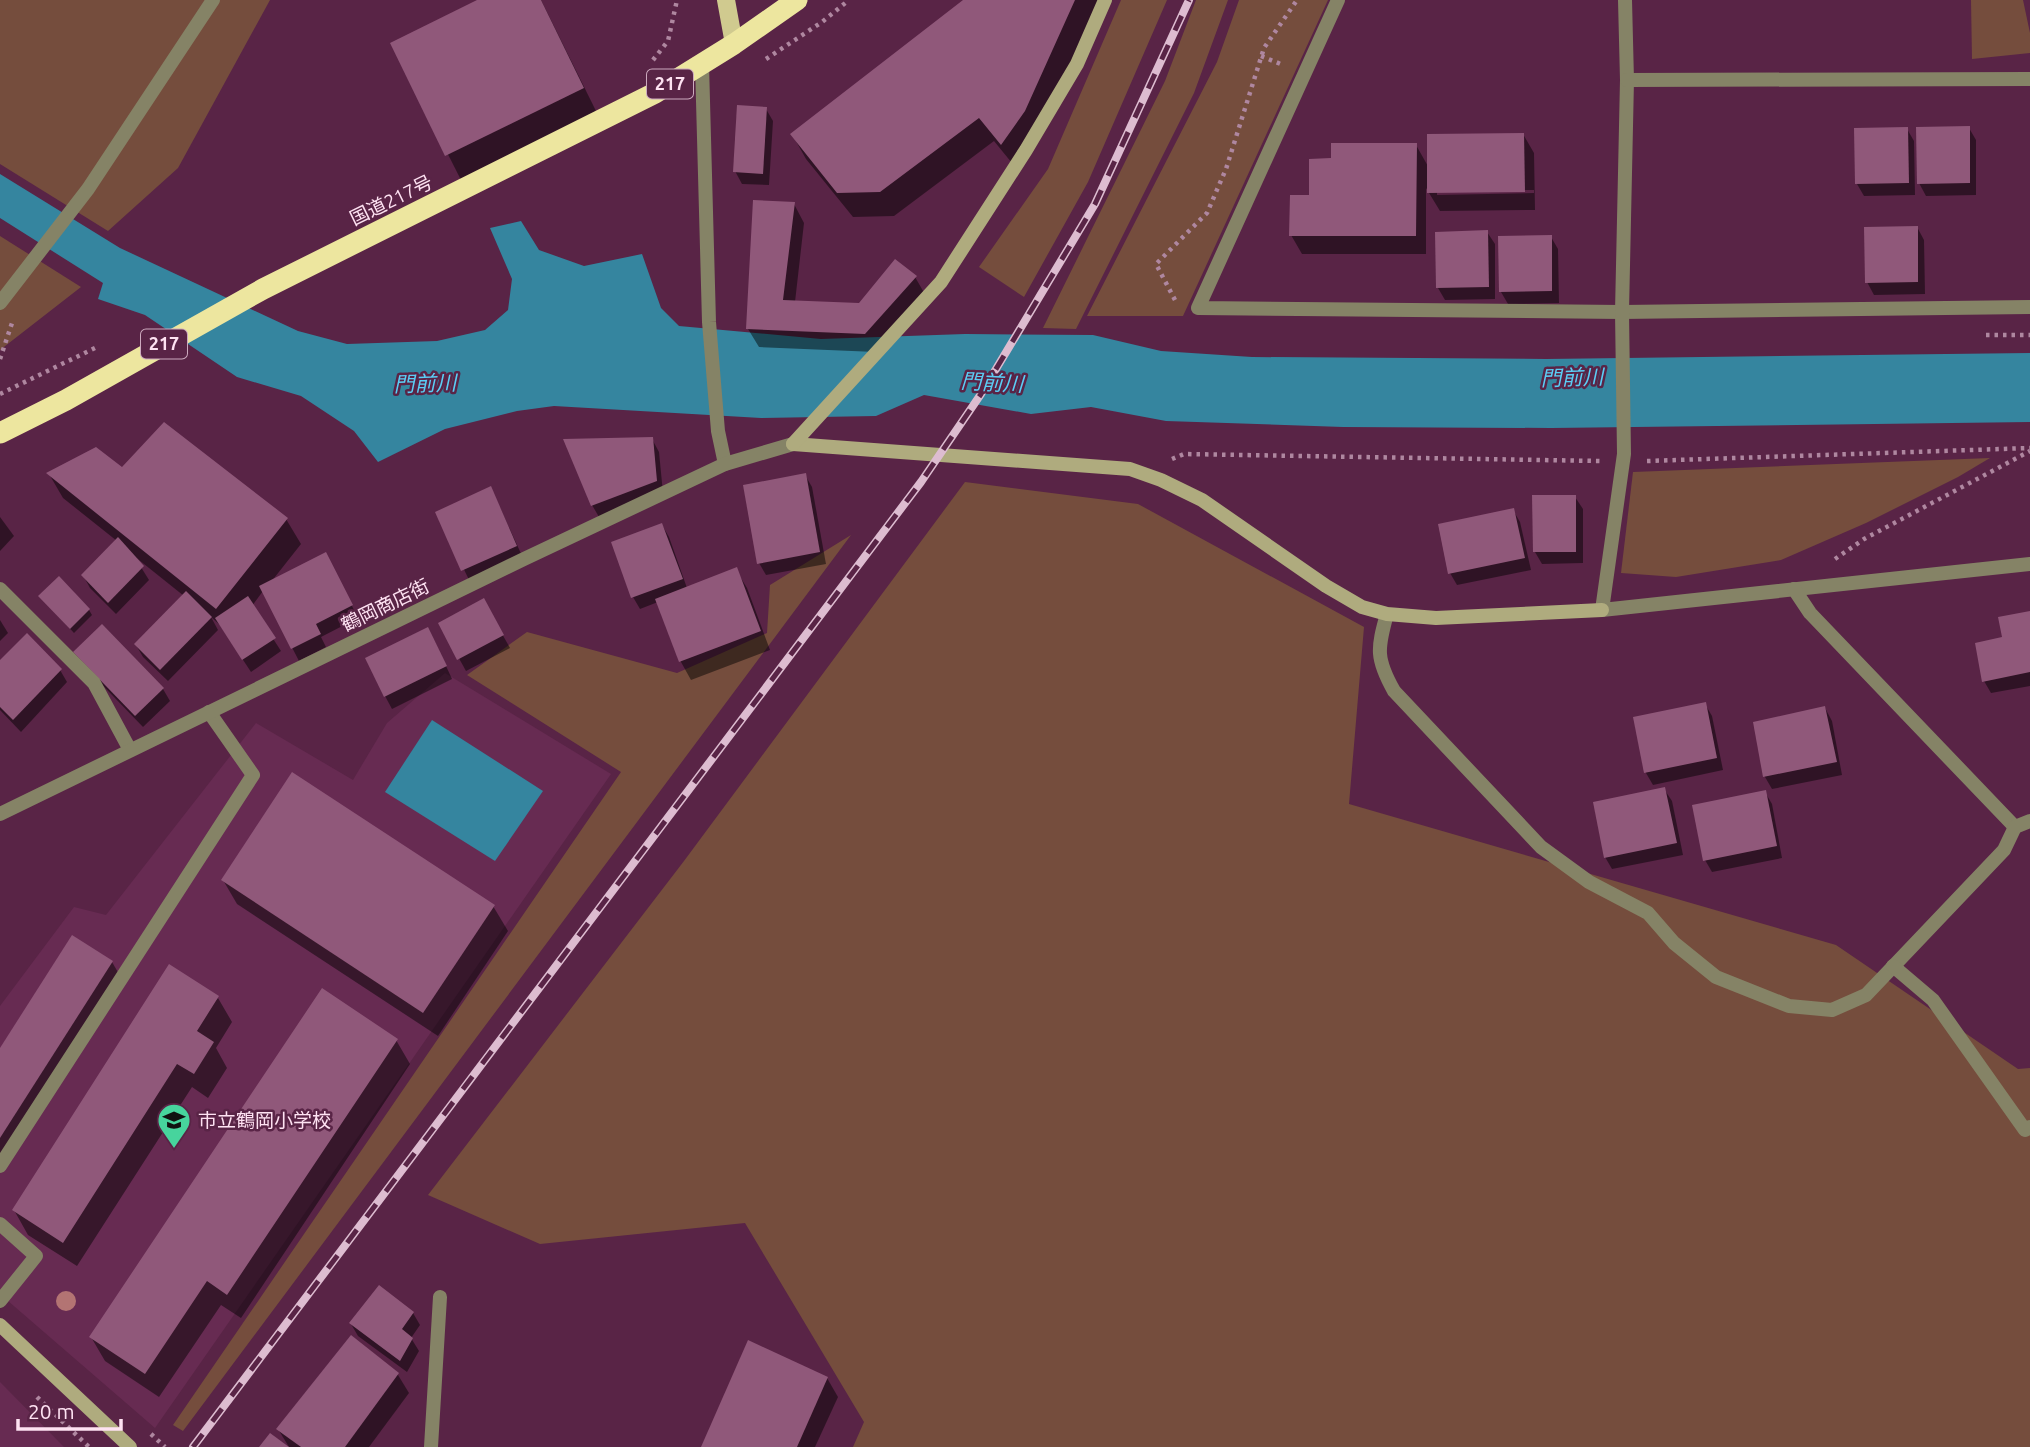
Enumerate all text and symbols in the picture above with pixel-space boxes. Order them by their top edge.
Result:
road number: 217 [647,70,693,98]
street label: 国道217号 [346,171,436,229]
road number: 217 [141,330,187,358]
water label: 門前川 [1540,364,1606,390]
water label: 門前川 [960,368,1026,396]
water label: 門前川 [393,370,459,396]
street label: 鶴岡商店街 [337,574,433,636]
school or university icon: 市立鶴岡小学校 [155,1101,193,1150]
place label: 市立鶴岡小学校 [198,1109,331,1131]
scale bar [18,1388,121,1432]
text: 20 m [28,1399,75,1423]

